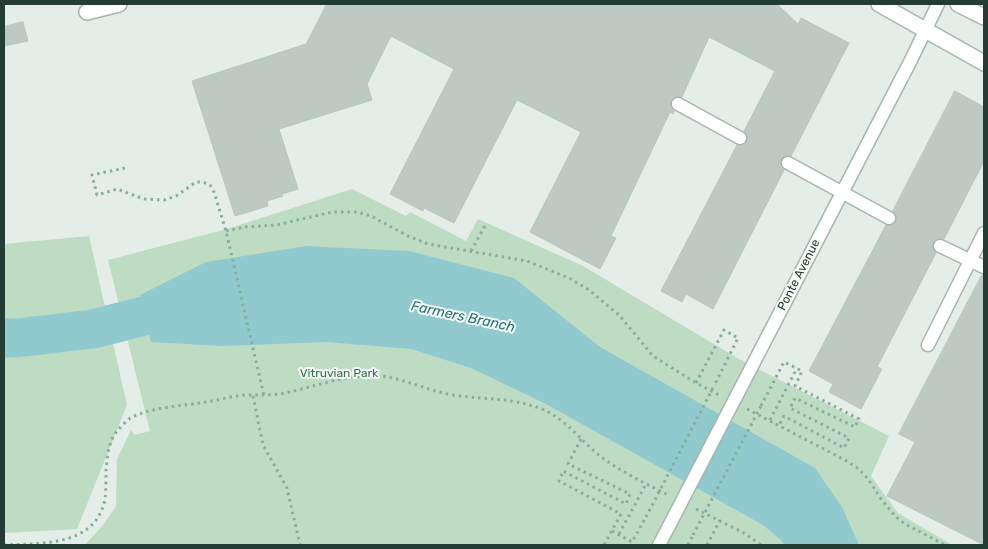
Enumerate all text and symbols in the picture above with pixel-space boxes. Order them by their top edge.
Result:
street label: Ponte Avenue [775,237,823,313]
water label: Farmers Branch [410,298,516,336]
park label: Vitruvian Park [300,367,378,381]

